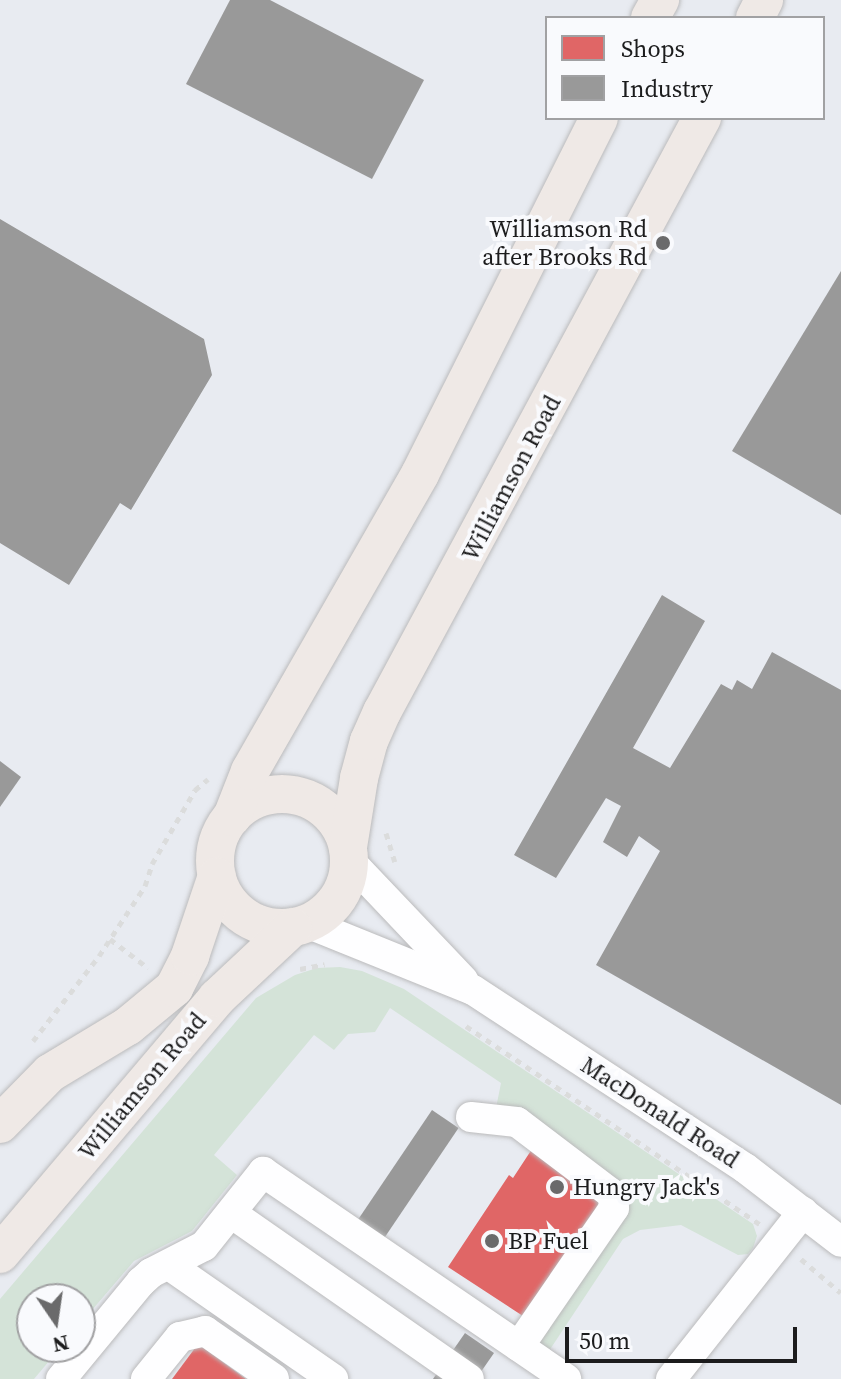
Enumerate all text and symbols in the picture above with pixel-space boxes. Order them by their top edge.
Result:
legend [545,16,825,120]
text: Shops [621,32,685,65]
text: Industry [621,72,713,105]
place label: Williamson Rd after Brooks Rd [482,215,647,271]
marker: Williamson Rd after Brooks Rd [654,234,672,252]
street label: Williamson Road [455,390,567,566]
street label: Williamson Road [72,1007,212,1165]
street label: MacDonald Road [576,1050,744,1174]
place label: Hungry Jack's [573,1173,720,1201]
marker: Hungry Jack's [548,1178,566,1196]
place label: BP Fuel [508,1227,589,1255]
marker: BP Fuel [483,1232,501,1250]
north arrow [16,1283,96,1363]
scale bar [569,1311,801,1361]
text: 50 m [579,1324,630,1357]
text: N [50,1328,72,1361]

